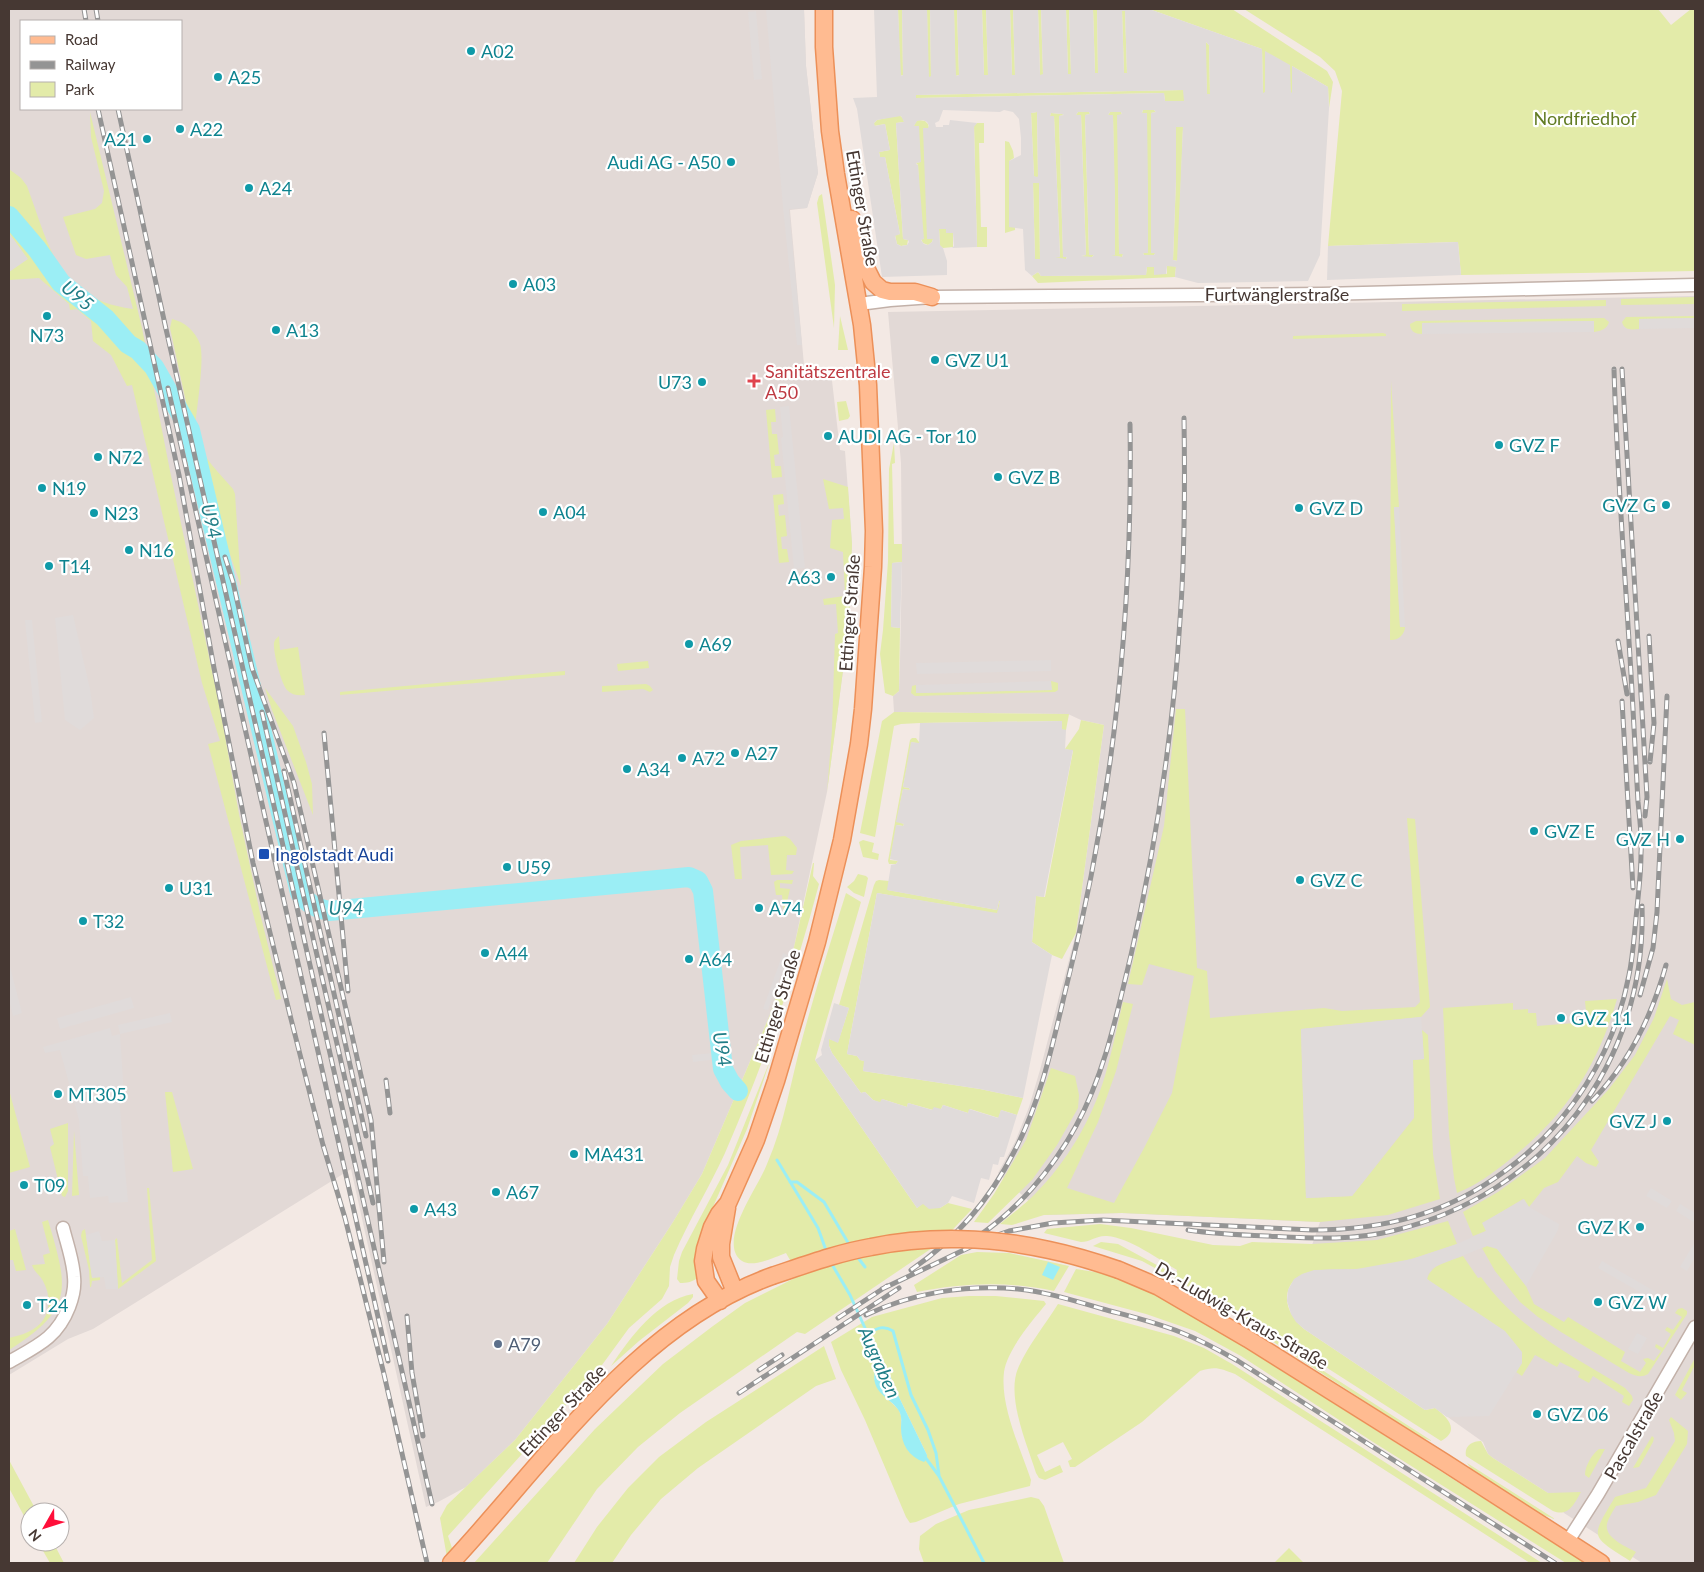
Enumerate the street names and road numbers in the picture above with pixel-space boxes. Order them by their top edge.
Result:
street label: Ettinger Straße [842,148,884,268]
street label: Furtwänglerstraße [1205,283,1349,305]
street label: Ettinger Straße [834,554,864,672]
street label: Ettinger Straße [749,947,805,1065]
street label: Dr.-Ludwig-Kraus-Straße [1151,1256,1333,1374]
street label: Ettinger Straße [514,1360,610,1460]
street label: Pascalstraße [1599,1387,1667,1483]

